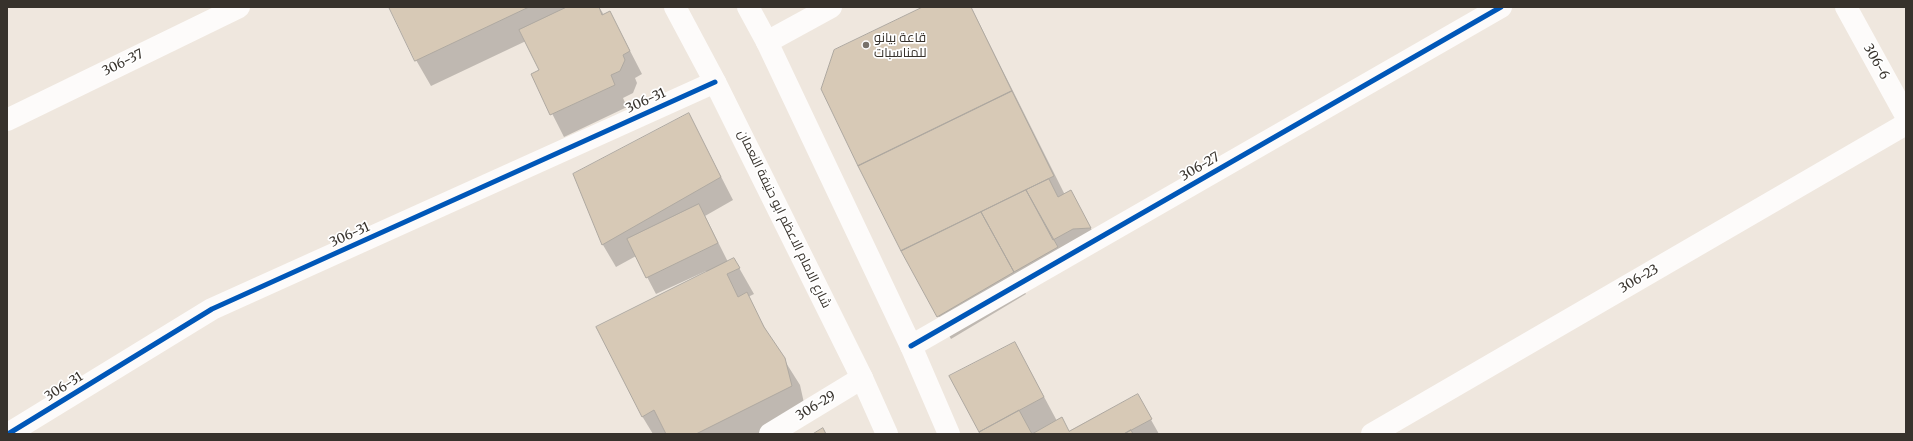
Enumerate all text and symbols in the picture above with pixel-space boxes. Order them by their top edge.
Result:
place label: قاعة بيانو للمناسبات [874,30,927,61]
marker: قاعة بيانو للمناسبات [861,40,871,50]
street label: 306-6 [1860,42,1892,82]
street label: 306-37 [100,46,146,80]
street label: 306-31 [624,85,668,117]
street label: شارع الامام الاعظم ابو حنيفة النعمان [734,127,834,311]
street label: 306-27 [1177,149,1223,185]
street label: 306-31 [328,219,372,251]
street label: 306-23 [1616,261,1662,297]
street label: 306-31 [42,369,86,405]
street label: 306-29 [793,388,839,424]

